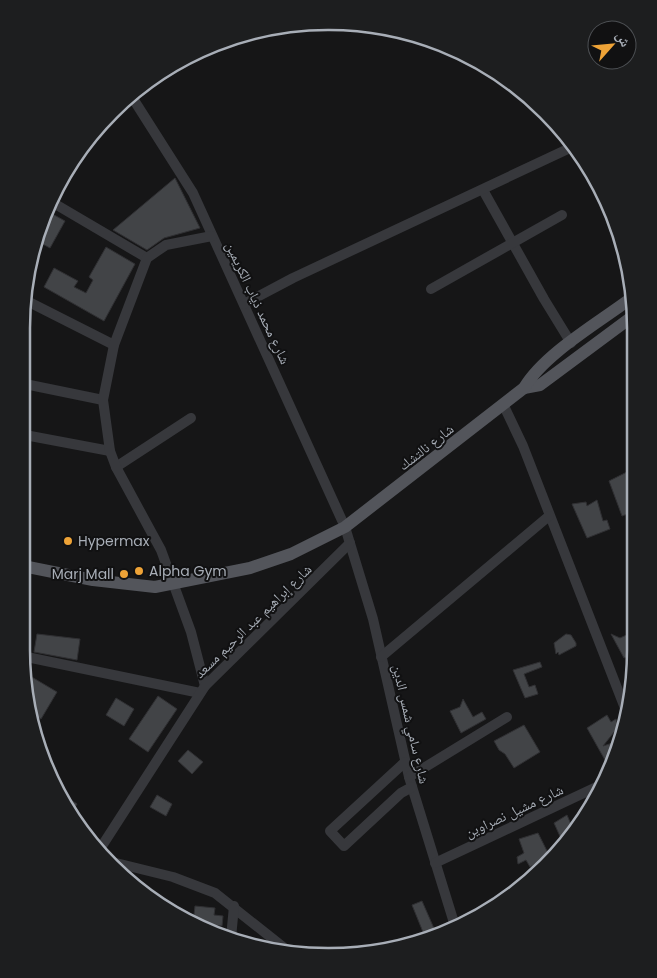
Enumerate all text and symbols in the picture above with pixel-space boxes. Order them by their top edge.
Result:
north arrow [587,20,637,70]
text: ش [611,28,636,50]
street label: شارع محمد ذياب الكريمين [221,238,295,368]
street label: شارع نالتشك [394,419,458,475]
place label: Hypermax [78,531,150,551]
marker: Hypermax [62,535,74,547]
street label: شارع إبراهيم عبد الرحيم مسعد [190,559,316,683]
place label: Alpha Gym [149,561,227,581]
place label: Marj Mall [52,564,114,584]
marker: Alpha Gym [133,565,145,577]
marker: Marj Mall [118,568,130,580]
street label: شارع سامي شمس الدين [386,662,434,786]
street label: شارع مشيل نصراوين [462,779,566,843]

